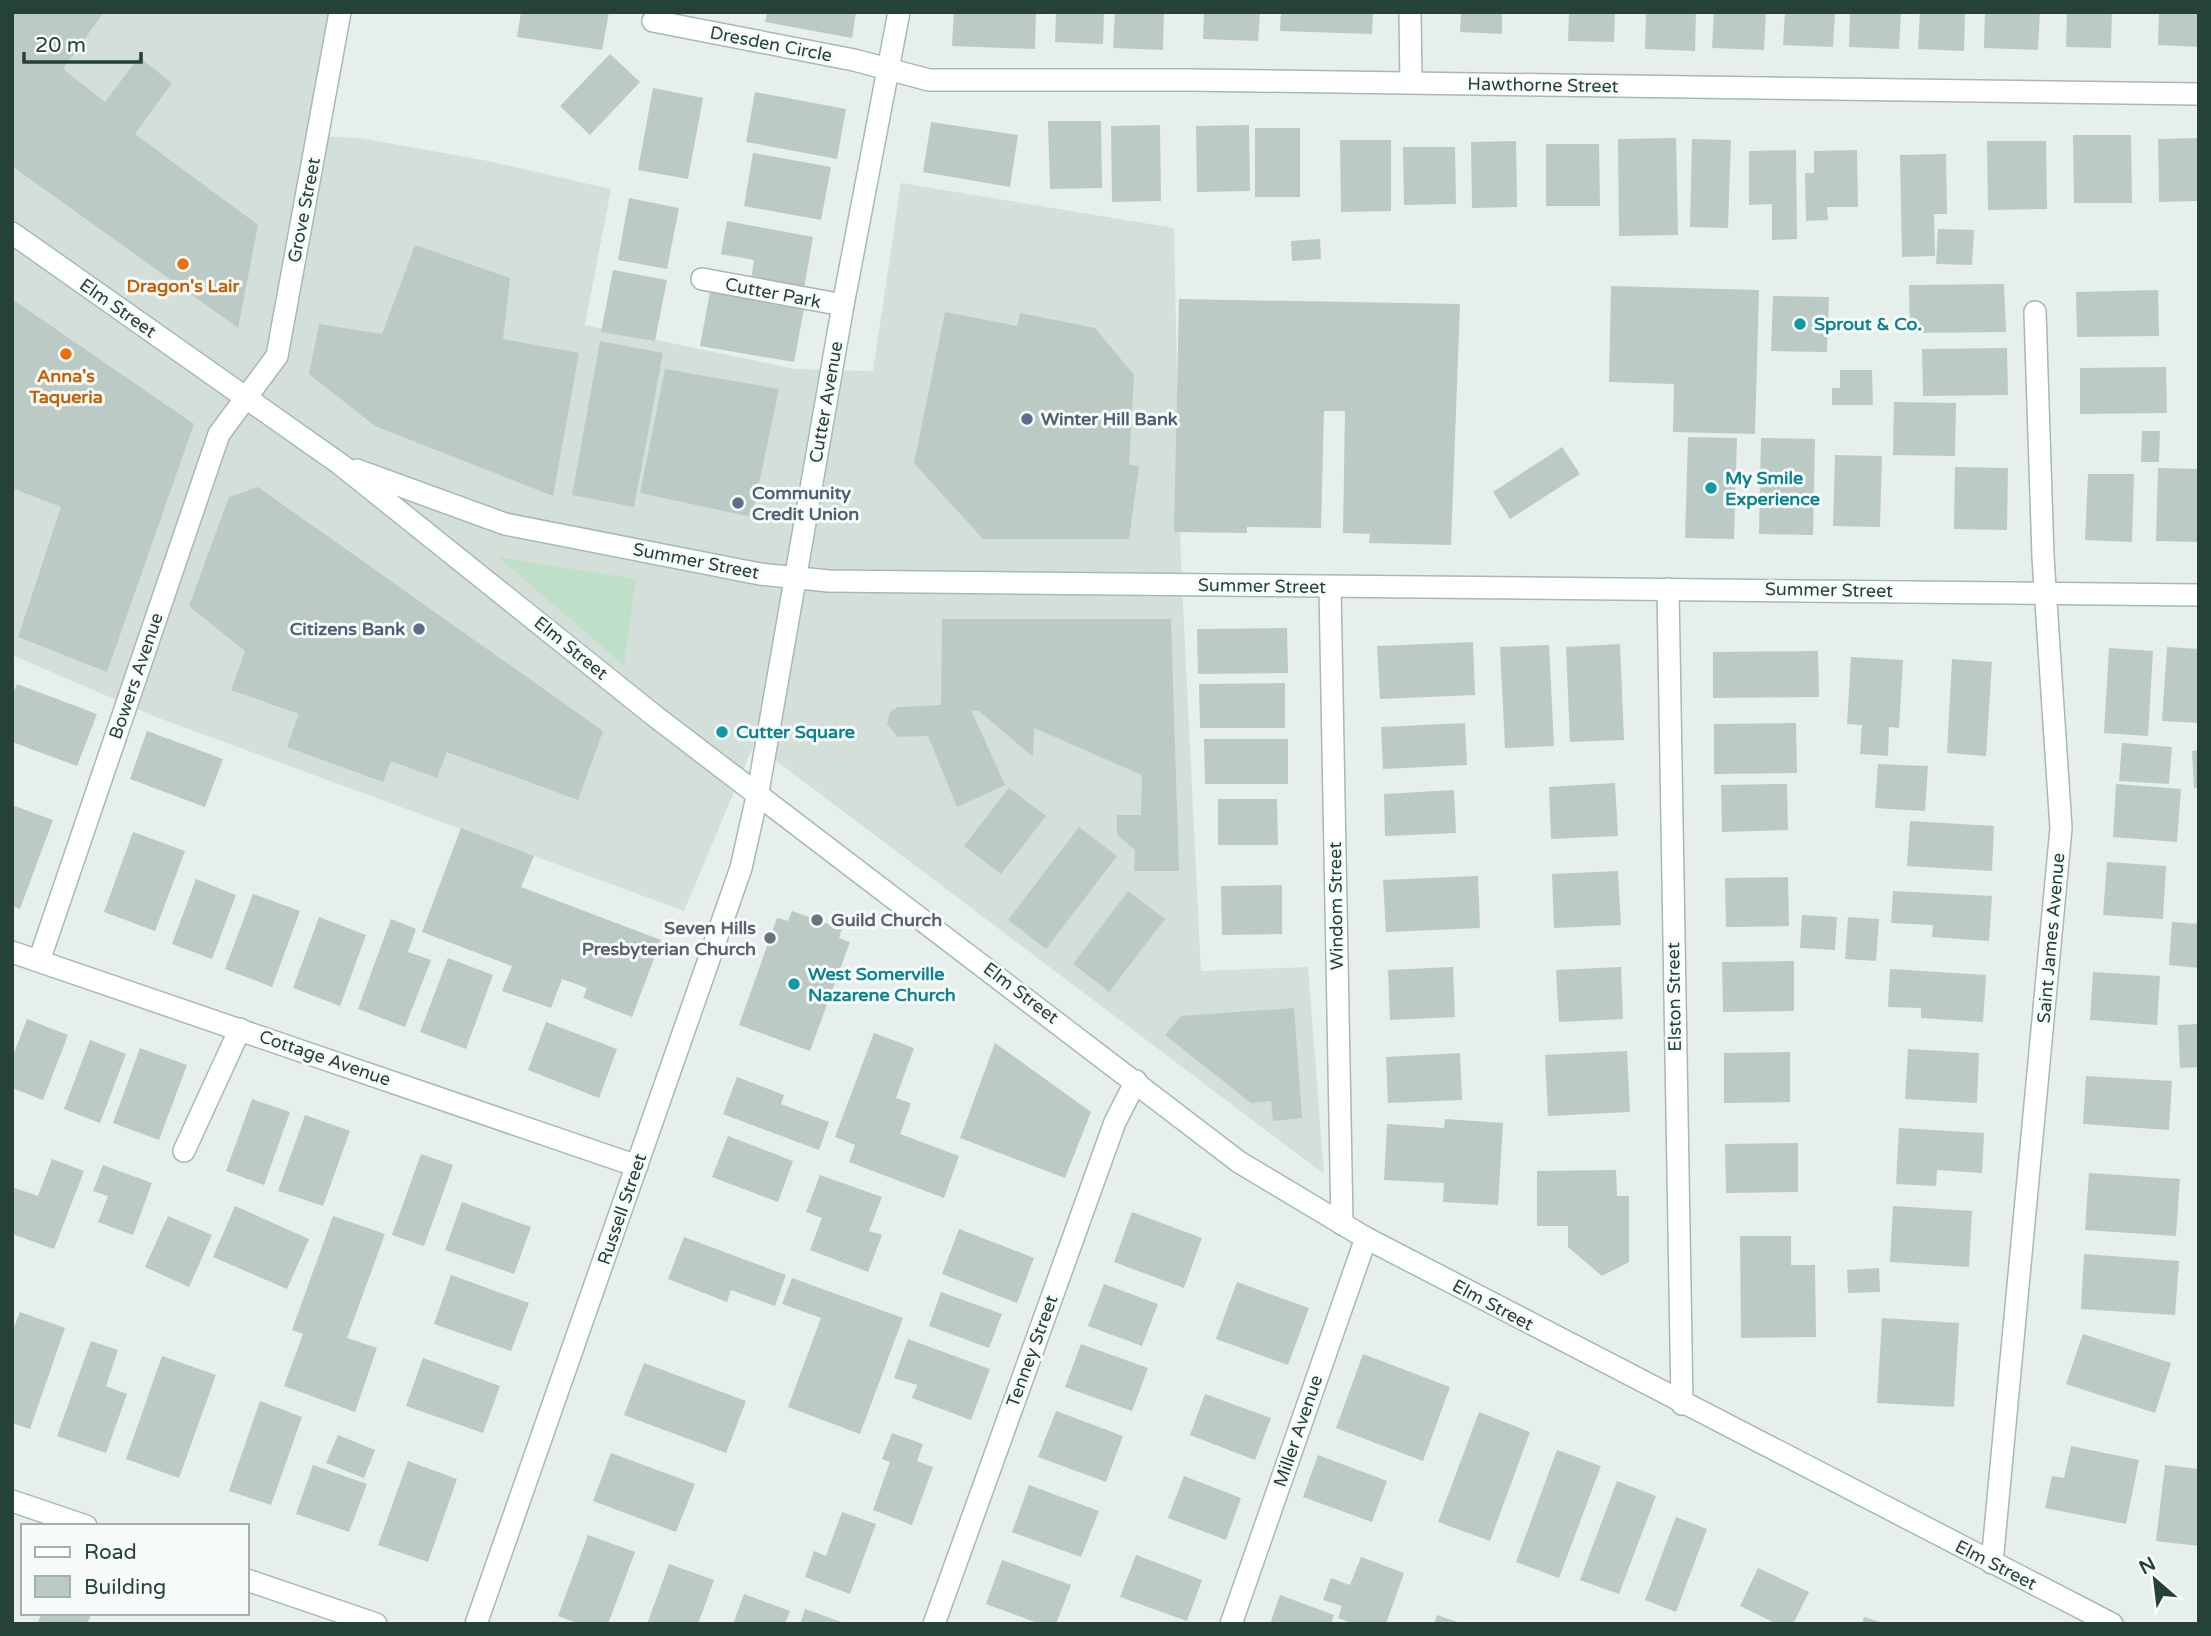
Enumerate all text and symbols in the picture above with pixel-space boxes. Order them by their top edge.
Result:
scale bar [24,21,142,65]
street label: Dresden Circle [708,21,834,67]
text: 20 m [35,33,86,58]
street label: Hawthorne Street [1467,73,1619,97]
street label: Grove Street [283,155,325,265]
marker: Dragon's Lair [175,256,191,272]
street label: Cutter Park [723,273,823,313]
street label: Elm Street [75,274,161,342]
place label: Dragon's Lair [127,275,241,297]
place label: Sprout & Co. [1814,313,1922,335]
marker: Sprout & Co. [1792,316,1808,332]
street label: Cutter Avenue [804,339,848,465]
marker: Anna's Taqueria [58,346,74,362]
place label: Anna's Taqueria [28,365,103,408]
place label: Winter Hill Bank [1041,408,1178,430]
marker: Winter Hill Bank [1019,411,1035,427]
place label: My Smile Experience [1725,467,1820,510]
marker: My Smile Experience [1703,480,1719,496]
place label: Community Credit Union [752,482,859,525]
marker: Community Credit Union [730,495,746,511]
street label: Summer Street [631,538,761,584]
street label: Summer Street [1198,574,1326,598]
street label: Summer Street [1765,578,1893,602]
street label: Bowers Avenue [104,610,168,742]
street label: Elm Street [530,612,612,685]
place label: Citizens Bank [290,618,405,640]
marker: Citizens Bank [411,621,427,637]
place label: Cutter Square [736,721,855,743]
marker: Cutter Square [714,724,730,740]
street label: Windom Street [1324,841,1348,970]
street label: Saint James Avenue [2033,852,2069,1024]
place label: Guild Church [831,909,942,931]
marker: Guild Church [809,912,825,928]
place label: Seven Hills Presbyterian Church [582,917,756,960]
marker: Seven Hills Presbyterian Church [762,930,778,946]
street label: Elston Street [1662,942,1686,1052]
street label: Elm Street [979,958,1063,1029]
place label: West Somerville Nazarene Church [808,963,956,1006]
marker: West Somerville Nazarene Church [786,976,802,992]
street label: Cottage Avenue [256,1025,394,1091]
street label: Russell Street [593,1150,651,1268]
street label: Elm Street [1449,1274,1537,1336]
street label: Tenney Street [1002,1292,1063,1410]
street label: Miller Avenue [1269,1372,1327,1490]
legend [21,1524,248,1615]
street label: Elm Street [1952,1535,2041,1595]
text: Road [84,1540,137,1565]
north arrow [2120,1545,2190,1615]
text: N [2136,1553,2159,1579]
text: Building [84,1575,166,1600]

